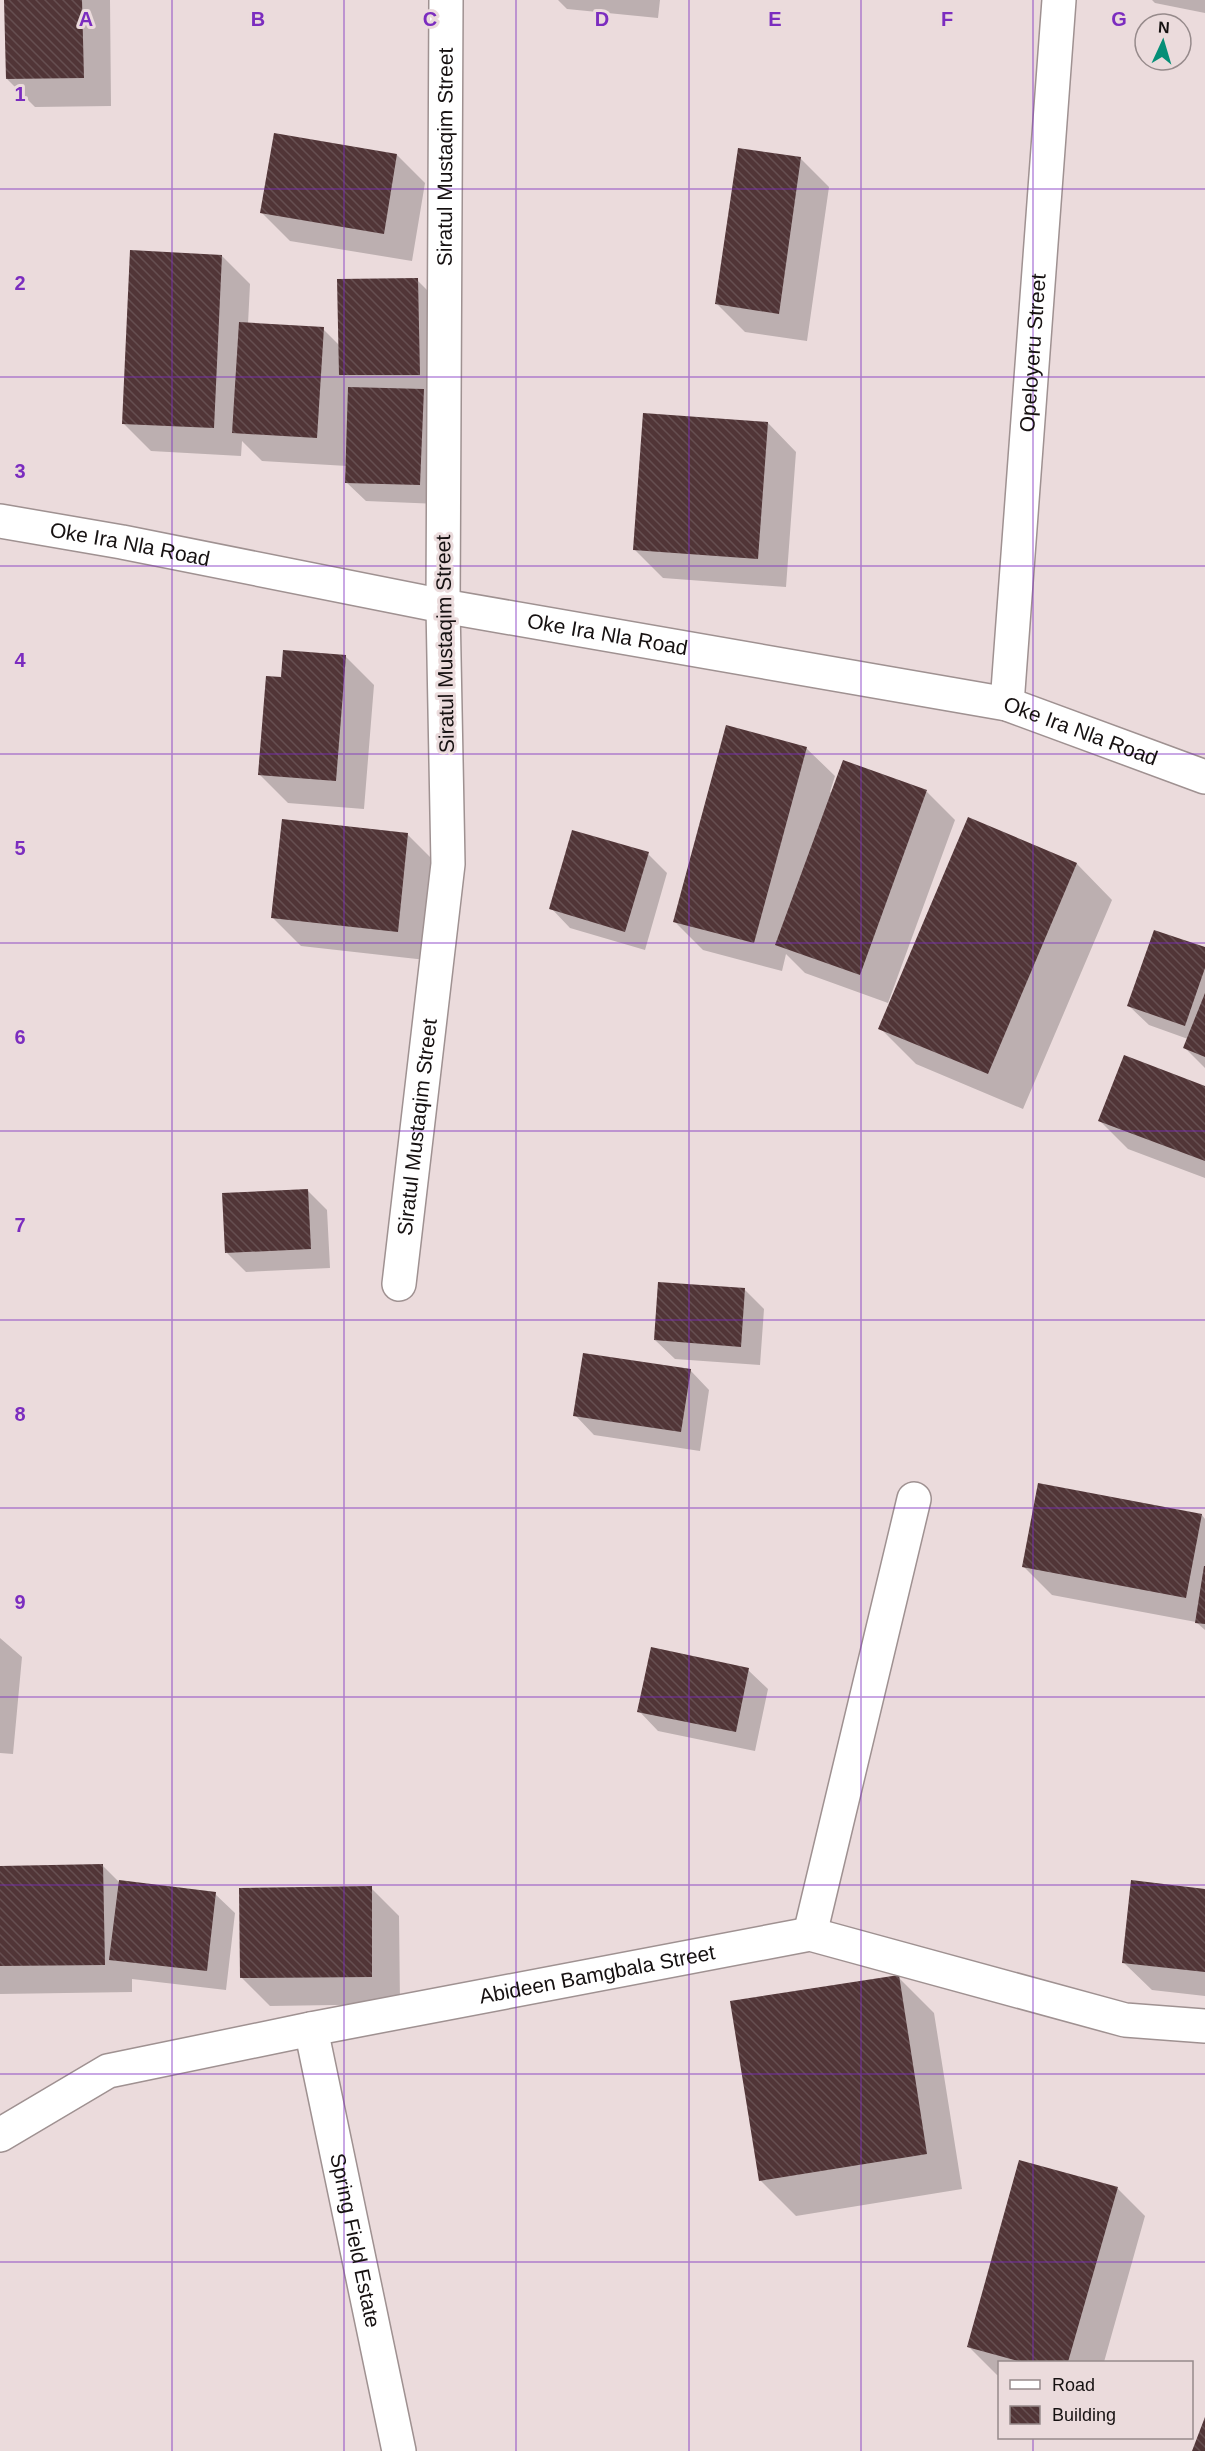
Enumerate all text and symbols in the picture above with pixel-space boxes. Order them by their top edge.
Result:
text: A [79,8,93,30]
text: B [251,8,265,30]
text: C [423,8,437,30]
text: D [595,8,609,30]
text: E [768,8,782,30]
text: F [941,8,953,30]
text: G [1111,8,1127,30]
north arrow [1133,12,1193,72]
text: N [1158,19,1170,36]
street label: Siratul Mustaqim Street [433,47,457,266]
text: 1 [14,83,26,105]
text: 2 [14,272,26,294]
street label: Opeloyeru Street [1015,273,1050,433]
text: 3 [14,460,26,482]
street label: Oke Ira Nla Road [48,518,212,570]
street label: Siratul Mustaqim Street [431,535,458,753]
street label: Oke Ira Nla Road [526,609,689,659]
text: 4 [14,649,26,671]
street label: Oke Ira Nla Road [1001,692,1161,770]
text: 5 [14,837,26,859]
street label: Siratul Mustaqim Street [393,1017,441,1237]
text: 6 [14,1026,26,1048]
text: 7 [14,1214,26,1236]
text: 8 [14,1403,26,1425]
text: 9 [14,1591,26,1613]
street label: Abideen Bamgbala Street [477,1940,717,2008]
street label: Spring Field Estate [326,2151,385,2330]
legend [998,2361,1193,2439]
text: Road [1052,2375,1095,2395]
text: Building [1052,2405,1116,2425]

